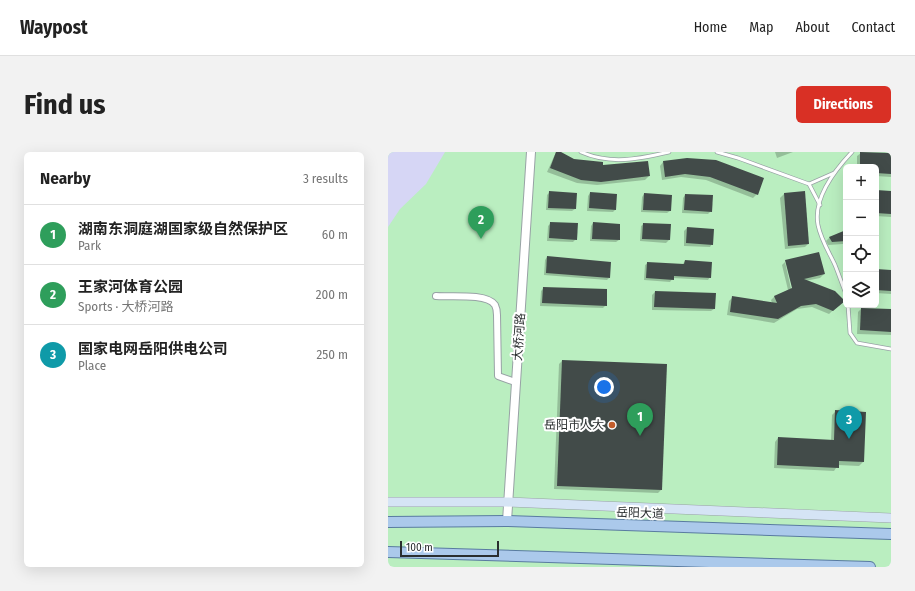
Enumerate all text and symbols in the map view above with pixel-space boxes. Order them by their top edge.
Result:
text: Waypost [20,16,88,39]
text: Home [694,19,727,36]
text: Map [749,19,773,36]
text: About [795,19,830,36]
text: Contact [852,19,895,36]
button: Directions [796,86,891,123]
text: Find us [24,88,106,121]
map controls [843,164,879,308]
button: + [843,164,879,200]
text: Nearby [40,168,91,189]
text: 3 results [303,171,348,186]
button: − [843,200,879,236]
pin: 2 [468,206,494,239]
text: 湖南东洞庭湖国家级自然保护区 [78,220,288,238]
text: 1 [50,227,56,242]
text: 60 m [322,227,348,242]
button: locate [843,236,879,272]
text: Park [78,238,101,253]
button: layers [843,272,879,308]
text: 王家河体育公园 [78,278,183,296]
text: 2 [50,287,56,302]
text: 200 m [316,287,348,302]
text: Sports · 大桥河路 [78,299,173,314]
street label: 大桥河路 [510,313,528,361]
text: 国家电网岳阳供电公司 [78,340,228,358]
text: 3 [50,347,56,362]
text: 250 m [316,347,348,362]
text: Place [78,358,106,373]
your location [594,377,614,397]
pin: 1 [627,403,653,436]
pin: 3 [836,406,862,439]
place label: 岳阳市人大 [544,418,604,432]
marker: 岳阳市人大 [607,420,617,430]
street label: 岳阳大道 [616,505,664,521]
scale bar [400,539,499,558]
text: 100 m [406,541,433,554]

